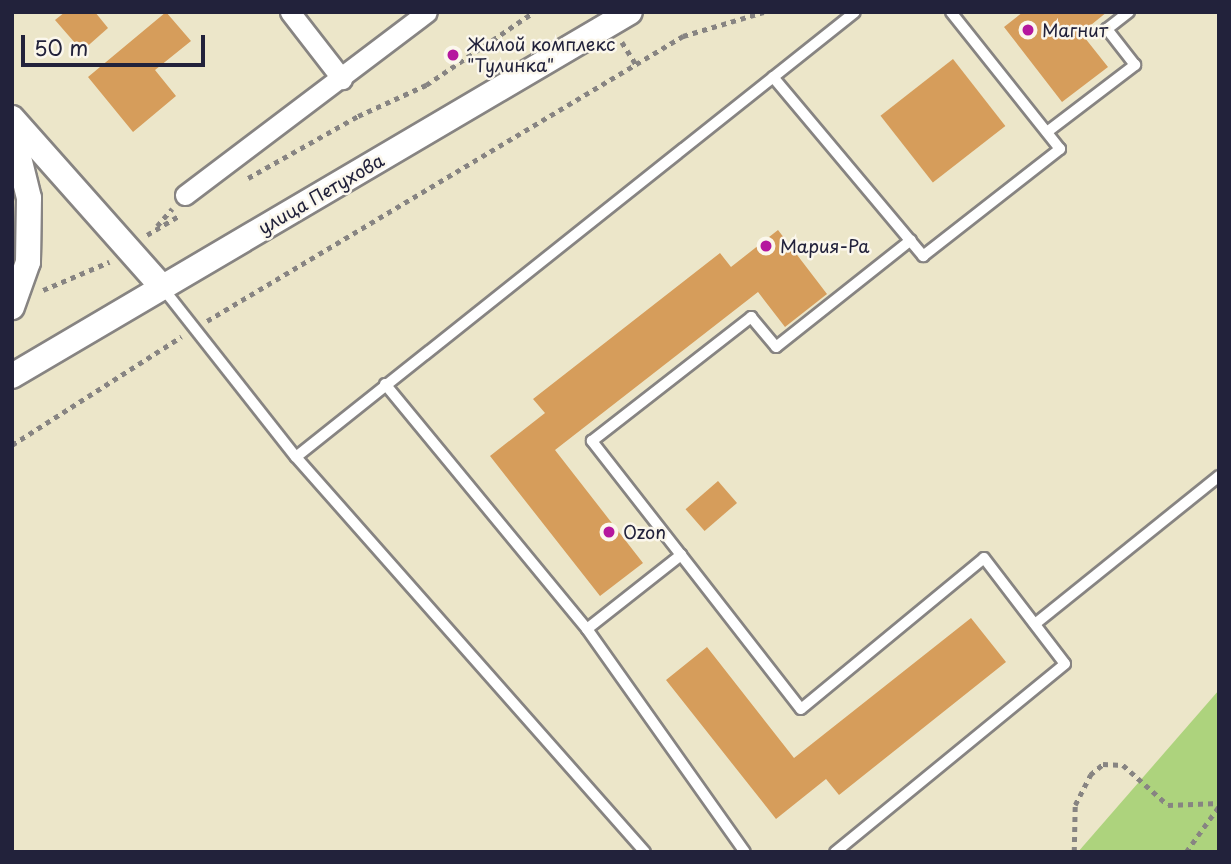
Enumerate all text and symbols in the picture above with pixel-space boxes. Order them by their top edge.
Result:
place label: Магнит [1042,19,1108,41]
scale bar [24,21,208,65]
marker: Магнит [1020,22,1036,38]
text: 50 m [34,31,88,63]
place label: Жилой комплекс "Тулинка" [467,34,616,76]
marker: Жилой комплекс "Тулинка" [445,47,461,63]
street label: улица Петухова [254,149,388,239]
place label: Мария-Ра [780,235,869,257]
marker: Мария-Ра [758,238,774,254]
place label: Ozon [623,521,666,543]
marker: Ozon [601,524,617,540]

